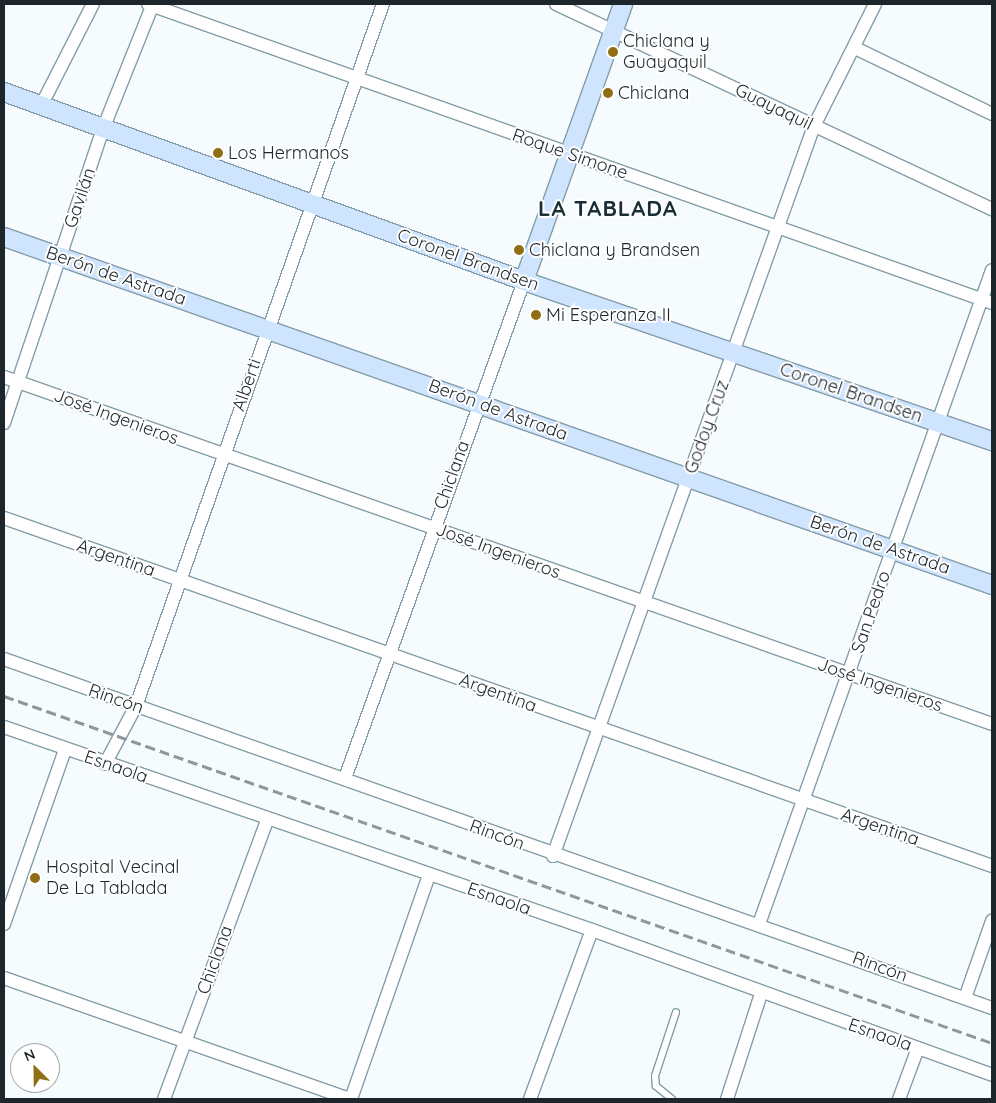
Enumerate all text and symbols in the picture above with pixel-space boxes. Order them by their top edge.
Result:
place label: Chiclana y Guayaquil [623,31,710,74]
marker: Chiclana y Guayaquil [607,46,619,58]
street label: Guayaquil [732,79,816,135]
place label: Chiclana [618,82,690,104]
marker: Chiclana [602,87,614,99]
street label: Roque Simone [509,124,631,184]
place label: Los Hermanos [228,142,349,164]
marker: Los Hermanos [212,147,224,159]
street label: Gavilán [60,165,100,231]
district label: LA TABLADA [537,196,679,222]
street label: Coronel Brandsen [394,224,542,296]
place label: Chiclana y Brandsen [529,239,700,261]
street label: Berón de Astrada [43,242,189,310]
marker: Chiclana y Brandsen [513,244,525,256]
place label: Mi Esperanza II [546,304,671,326]
marker: Mi Esperanza II [530,309,542,321]
street label: Alberti [228,356,266,414]
street label: Coronel Brandsen [777,358,925,428]
street label: Berón de Astrada [425,375,571,445]
street label: Godoy Cruz [680,377,734,477]
street label: José Ingenieros [51,384,181,450]
street label: Chiclana [430,438,474,512]
street label: Berón de Astrada [807,511,953,579]
street label: José Ingenieros [433,518,563,584]
street label: Argentina [74,535,158,581]
street label: San Pedro [847,568,895,656]
street label: José Ingenieros [815,653,945,717]
street label: Argentina [456,669,540,717]
street label: Rincón [86,680,146,718]
street label: Esnaola [81,746,151,788]
street label: Argentina [838,804,922,850]
street label: Rincón [467,815,527,855]
place label: Hospital Vecinal De La Tablada [46,857,179,900]
marker: Hospital Vecinal De La Tablada [28,871,42,885]
street label: Esnaola [464,878,534,920]
street label: Chiclana [193,923,237,997]
street label: Rincón [850,947,910,987]
street label: Esnaola [845,1014,915,1056]
north arrow [10,1043,60,1093]
text: N [21,1045,38,1065]

